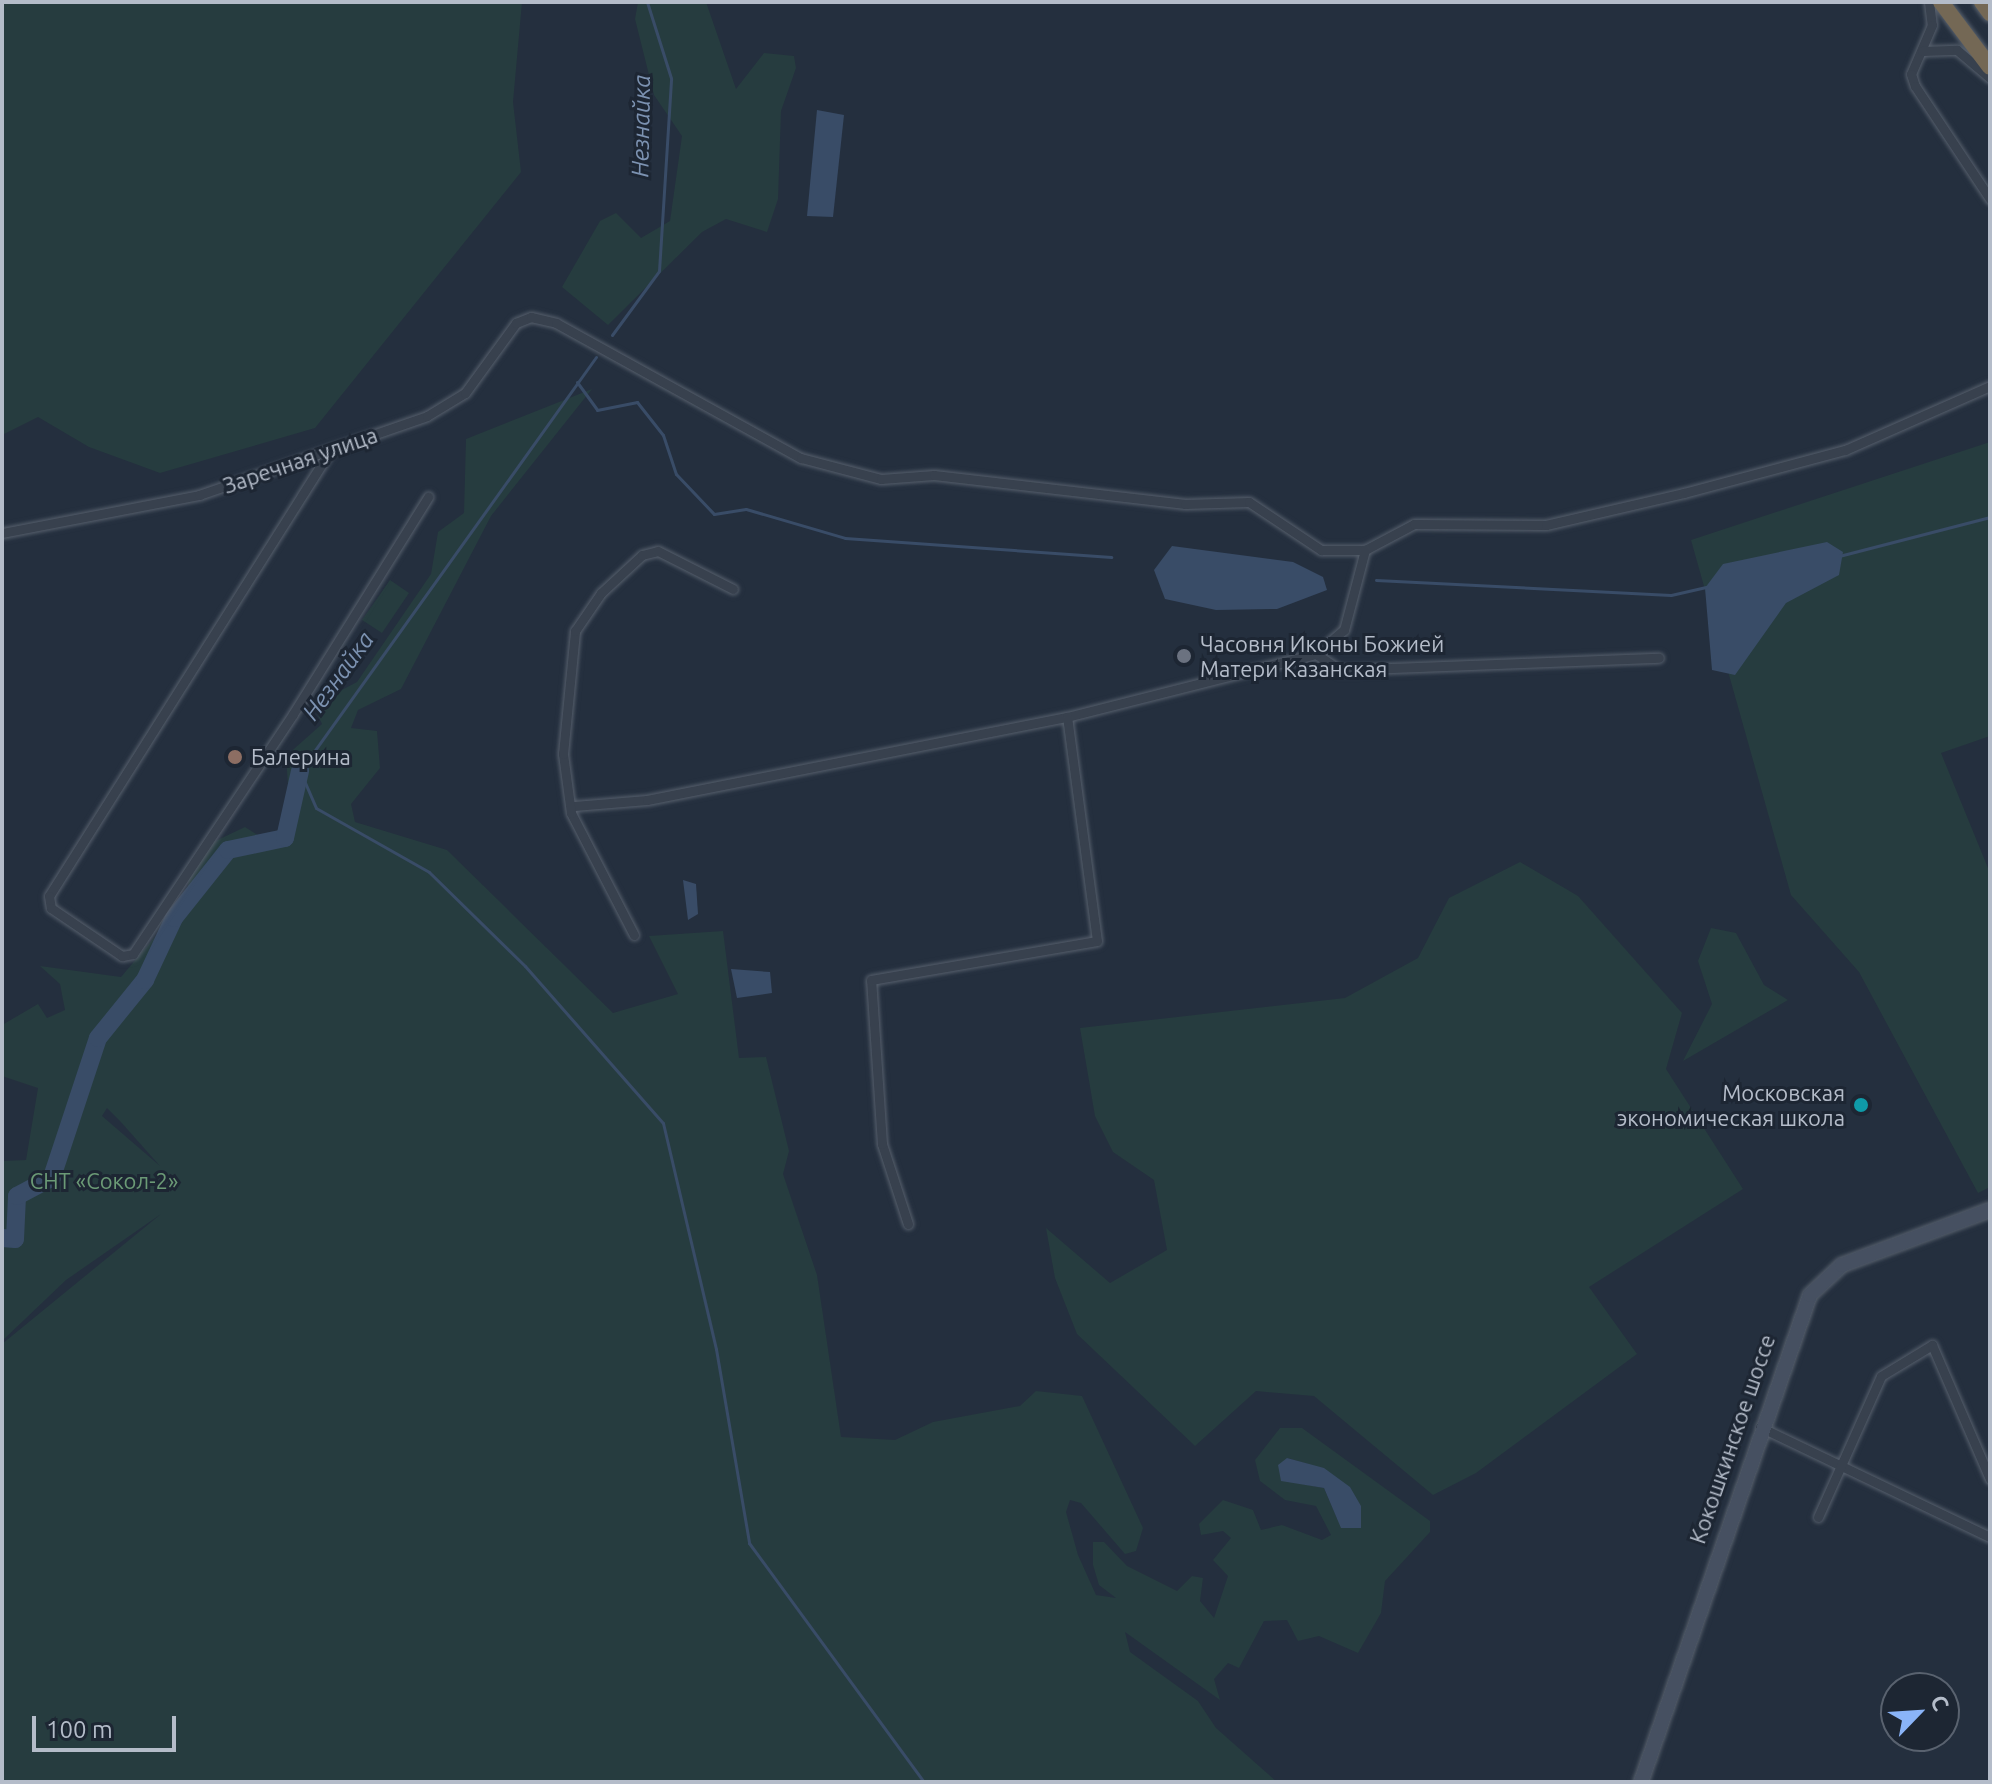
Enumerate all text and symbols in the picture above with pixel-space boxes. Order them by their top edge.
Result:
water label: Незнайка [626,74,656,178]
street label: Заречная улица [219,421,381,499]
water label: Незнайка [296,626,380,726]
place label: Часовня Иконы Божией Матери Казанская [1200,630,1444,682]
marker: Часовня Иконы Божией Матери Казанская [1175,647,1193,665]
place label: Балерина [251,744,351,770]
marker: Балерина [226,748,244,766]
place label: Московская экономическая школа [1617,1079,1845,1130]
marker: Московская экономическая школа [1852,1096,1870,1114]
park label: СНТ «Сокол-2» [30,1168,178,1194]
street label: Кокошкинское шоссе [1684,1331,1780,1547]
north arrow [1880,1672,1960,1752]
text: С [1926,1691,1955,1714]
scale bar [36,1700,180,1750]
text: 100 m [46,1716,113,1743]

